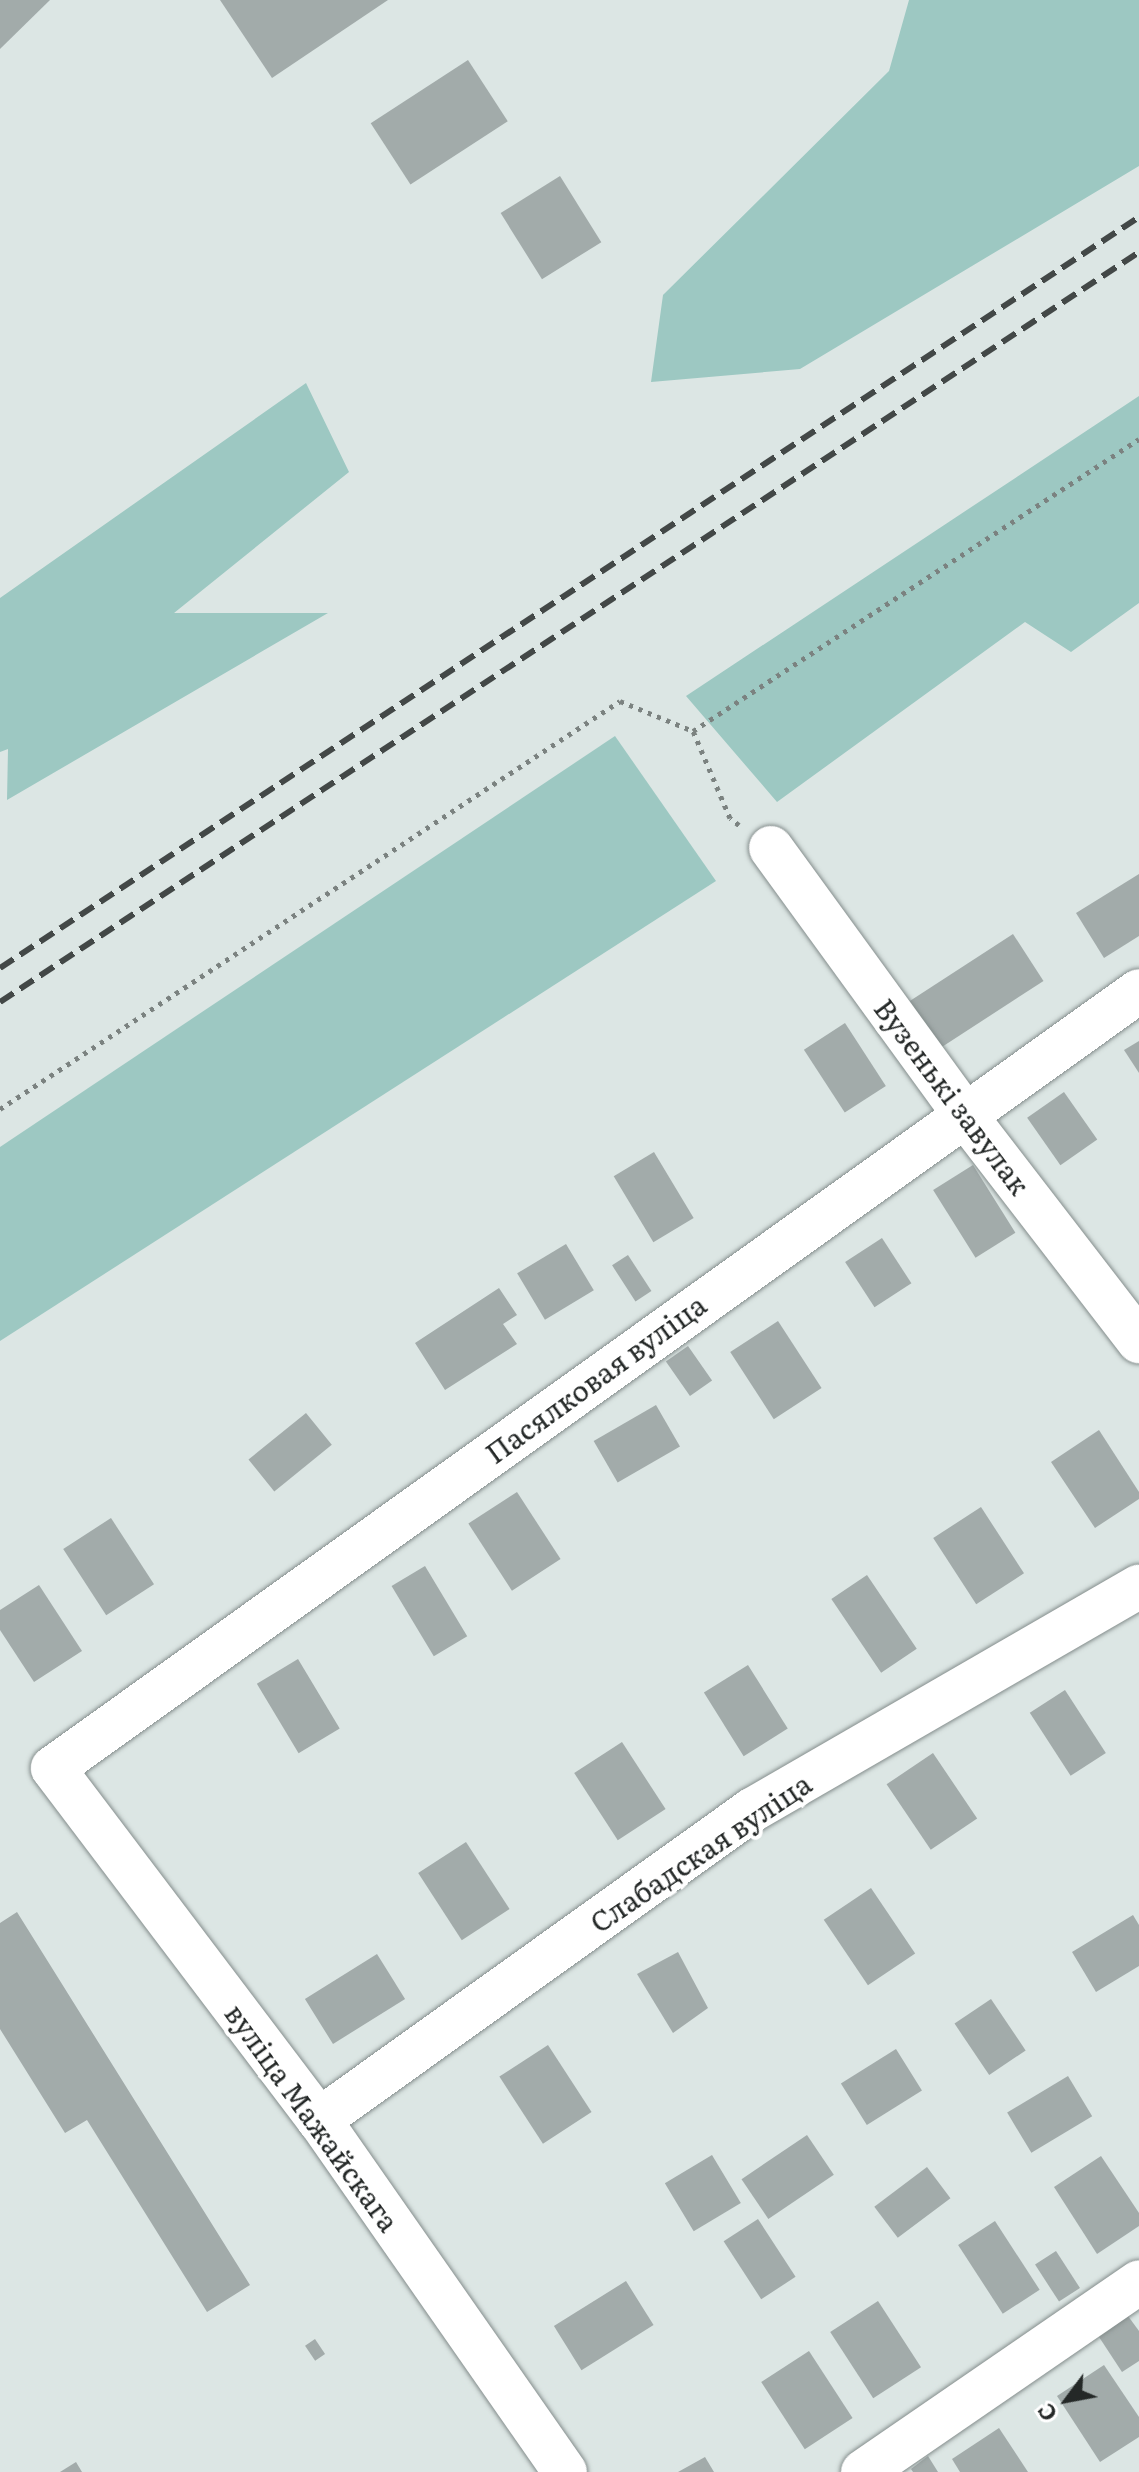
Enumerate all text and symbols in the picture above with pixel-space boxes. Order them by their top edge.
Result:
street label: Вузенькі завулак [868,991,1038,1201]
street label: Пасялковая вуліца [478,1287,712,1469]
street label: Слабадская вуліца [583,1766,817,1938]
street label: вуліца Мажайскага [219,1997,407,2237]
north arrow [1027,2360,1107,2440]
text: С [1028,2398,1064,2428]

